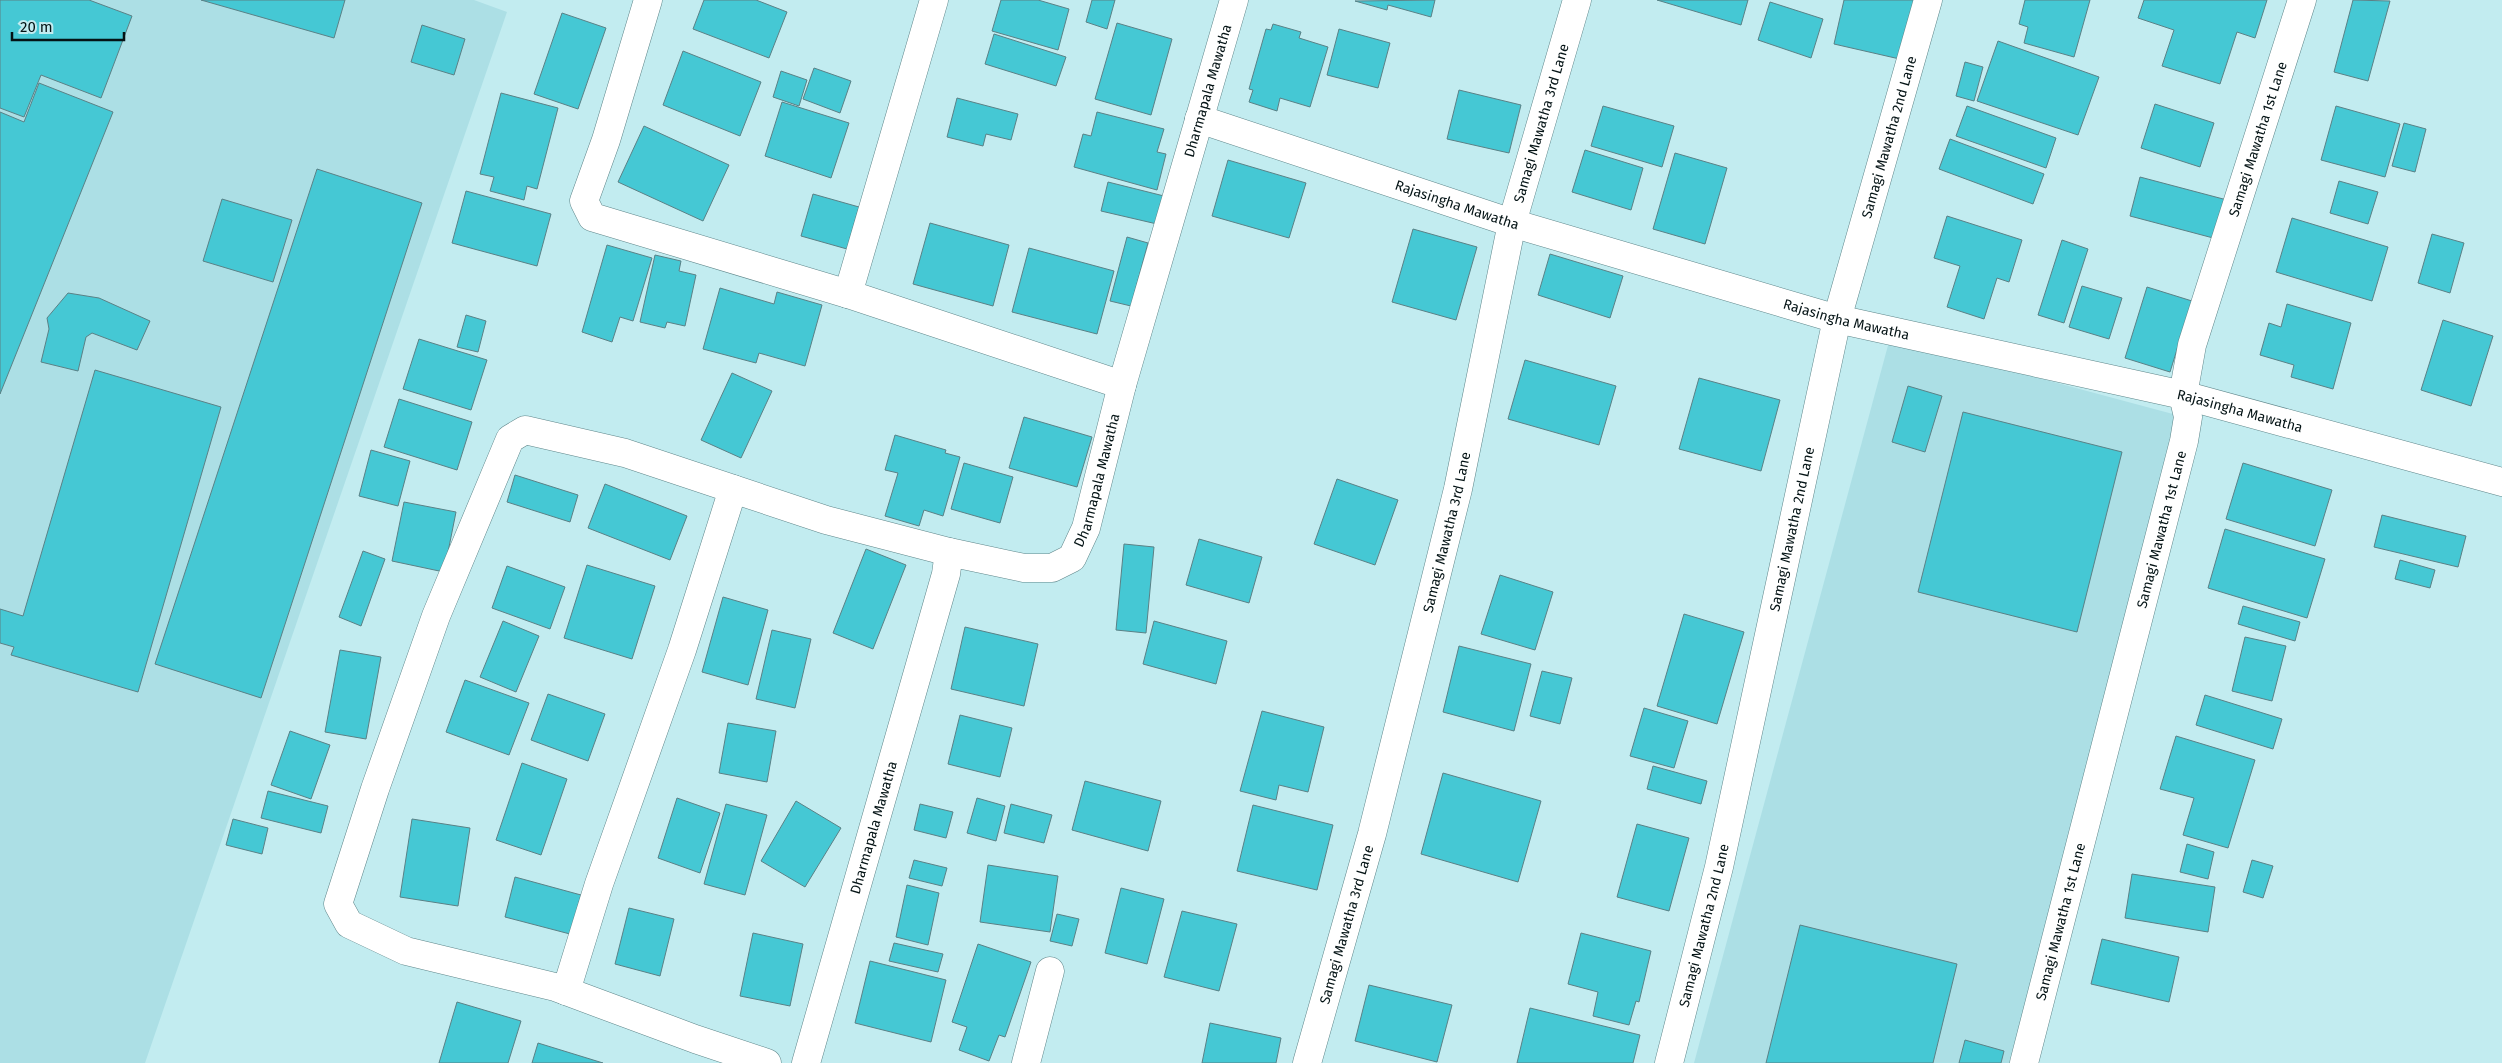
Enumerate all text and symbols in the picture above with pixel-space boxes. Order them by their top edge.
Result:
scale bar [12,10,125,42]
text: 20 m [20,18,53,36]
street label: Dharmapala Mawatha [1181,22,1236,159]
street label: Samagi Mawatha 3rd Lane [1510,42,1573,205]
street label: Samagi Mawatha 2nd Lane [1858,54,1921,220]
street label: Samagi Mawatha 1st Lane [2225,60,2291,219]
street label: Rajasingha Mawatha [1393,177,1521,234]
street label: Rajasingha Mawatha [1781,296,1911,344]
street label: Rajasingha Mawatha [2175,386,2305,436]
street label: Dharmapala Mawatha [1070,412,1124,550]
street label: Samagi Mawatha 2nd Lane [1766,445,1818,613]
street label: Samagi Mawatha 1st Lane [2133,449,2190,610]
street label: Samagi Mawatha 3rd Lane [1420,450,1474,614]
street label: Dharmapala Mawatha [847,759,901,896]
street label: Samagi Mawatha 1st Lane [2032,841,2089,1002]
street label: Samagi Mawatha 2nd Lane [1676,842,1733,1009]
street label: Samagi Mawatha 3rd Lane [1316,843,1377,1006]

